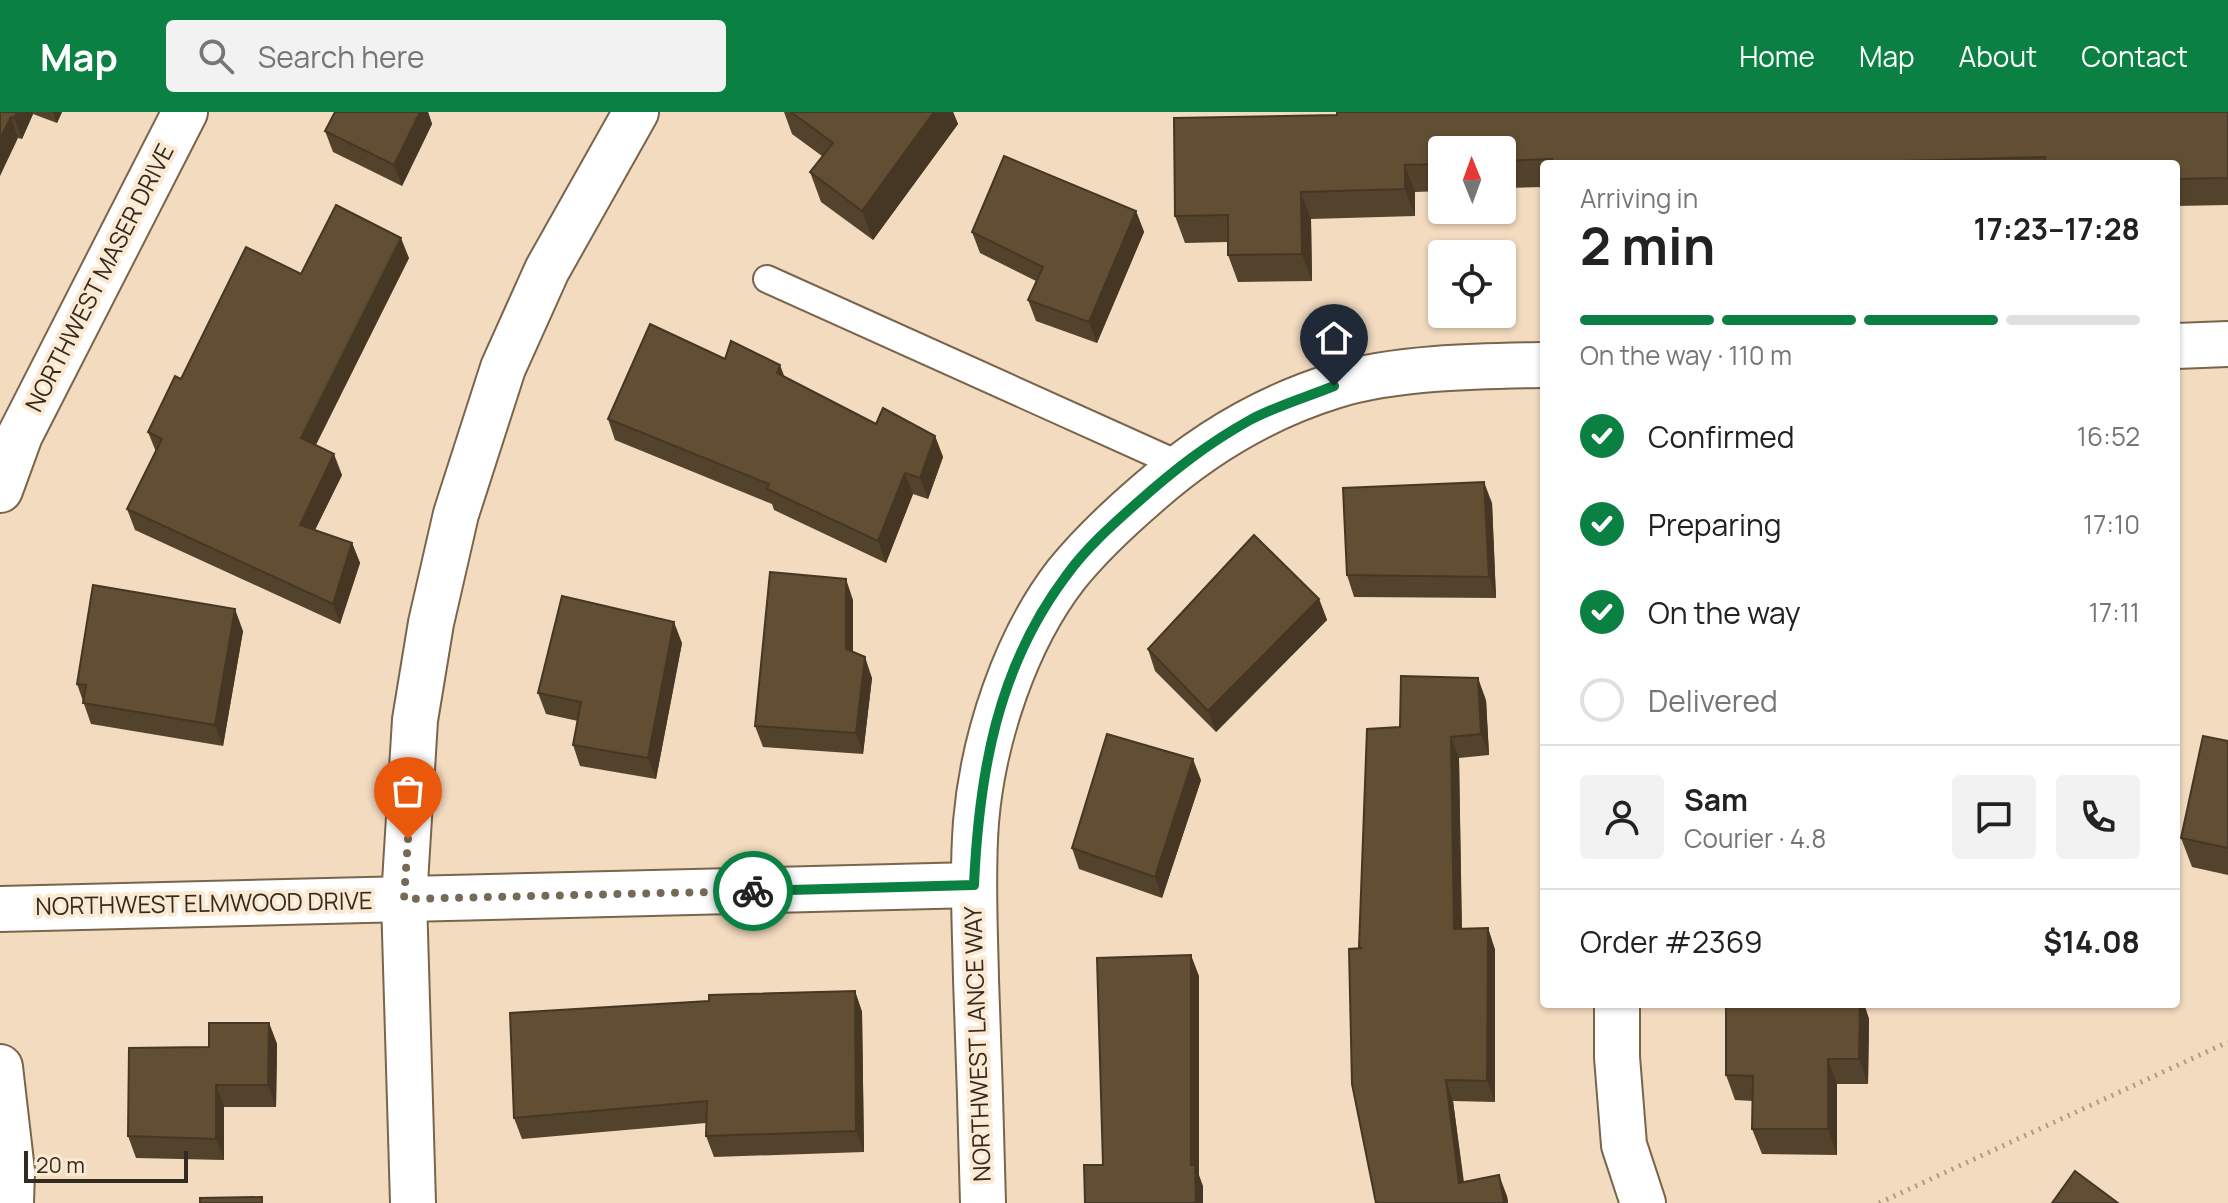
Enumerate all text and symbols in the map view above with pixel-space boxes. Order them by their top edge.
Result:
search box [166,20,726,92]
text: Map [40,30,118,82]
icon: search [194,34,238,78]
text: Search here [258,36,425,77]
text: Home [1739,37,1815,75]
text: Map [1859,37,1915,75]
text: About [1959,37,2037,75]
text: Contact [2081,37,2188,75]
north arrow [1428,136,1516,224]
map controls [1428,136,1516,328]
street label: NORTHWEST MASER DRIVE [17,138,181,417]
text: Arriving in [1580,180,1698,216]
text: 17:23–17:28 [1974,208,2140,249]
text: 2 min [1580,210,1715,281]
button: locate [1428,240,1516,328]
pin [1300,304,1368,386]
icon: home [1312,316,1356,360]
text: On the way · 110 m [1580,337,1792,373]
icon: check [1580,414,1624,458]
text: Confirmed [1648,416,1795,457]
text: 16:52 [2077,418,2140,454]
icon: check [1580,502,1624,546]
text: Preparing [1648,504,1782,545]
text: 17:10 [2083,506,2140,542]
icon: check [1580,590,1624,634]
text: On the way [1648,592,1801,633]
text: 17:11 [2089,594,2140,630]
text: Delivered [1648,680,1778,721]
pin [374,757,442,839]
icon: bag [386,769,430,813]
button: person [1580,775,1664,859]
button: chat [1952,775,2036,859]
button: phone [2056,775,2140,859]
text: Sam [1684,779,1748,820]
text: Courier · 4.8 [1684,820,1826,856]
courier [713,851,793,931]
icon: bike [731,869,775,913]
street label: NORTHWEST ELMWOOD DRIVE [35,883,373,922]
street label: NORTHWEST LANCE WAY [955,905,998,1182]
text: Order #2369 [1580,921,1763,962]
text: $14.08 [2043,921,2140,962]
scale bar [24,1147,188,1183]
text: 20 m [36,1150,85,1180]

